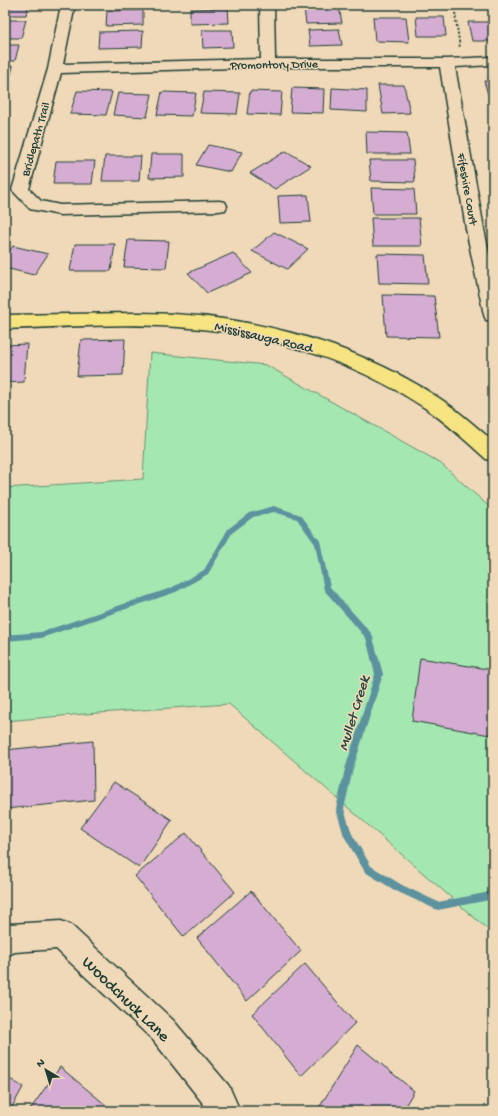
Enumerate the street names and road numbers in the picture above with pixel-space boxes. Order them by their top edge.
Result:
street label: Promontory Drive [229,58,319,74]
street label: Bridlepath Trail [19,101,54,179]
street label: Fifeshire Court [453,151,479,228]
street label: Mississauga Road [213,319,316,358]
street label: Woodchuck Lane [77,953,173,1047]

